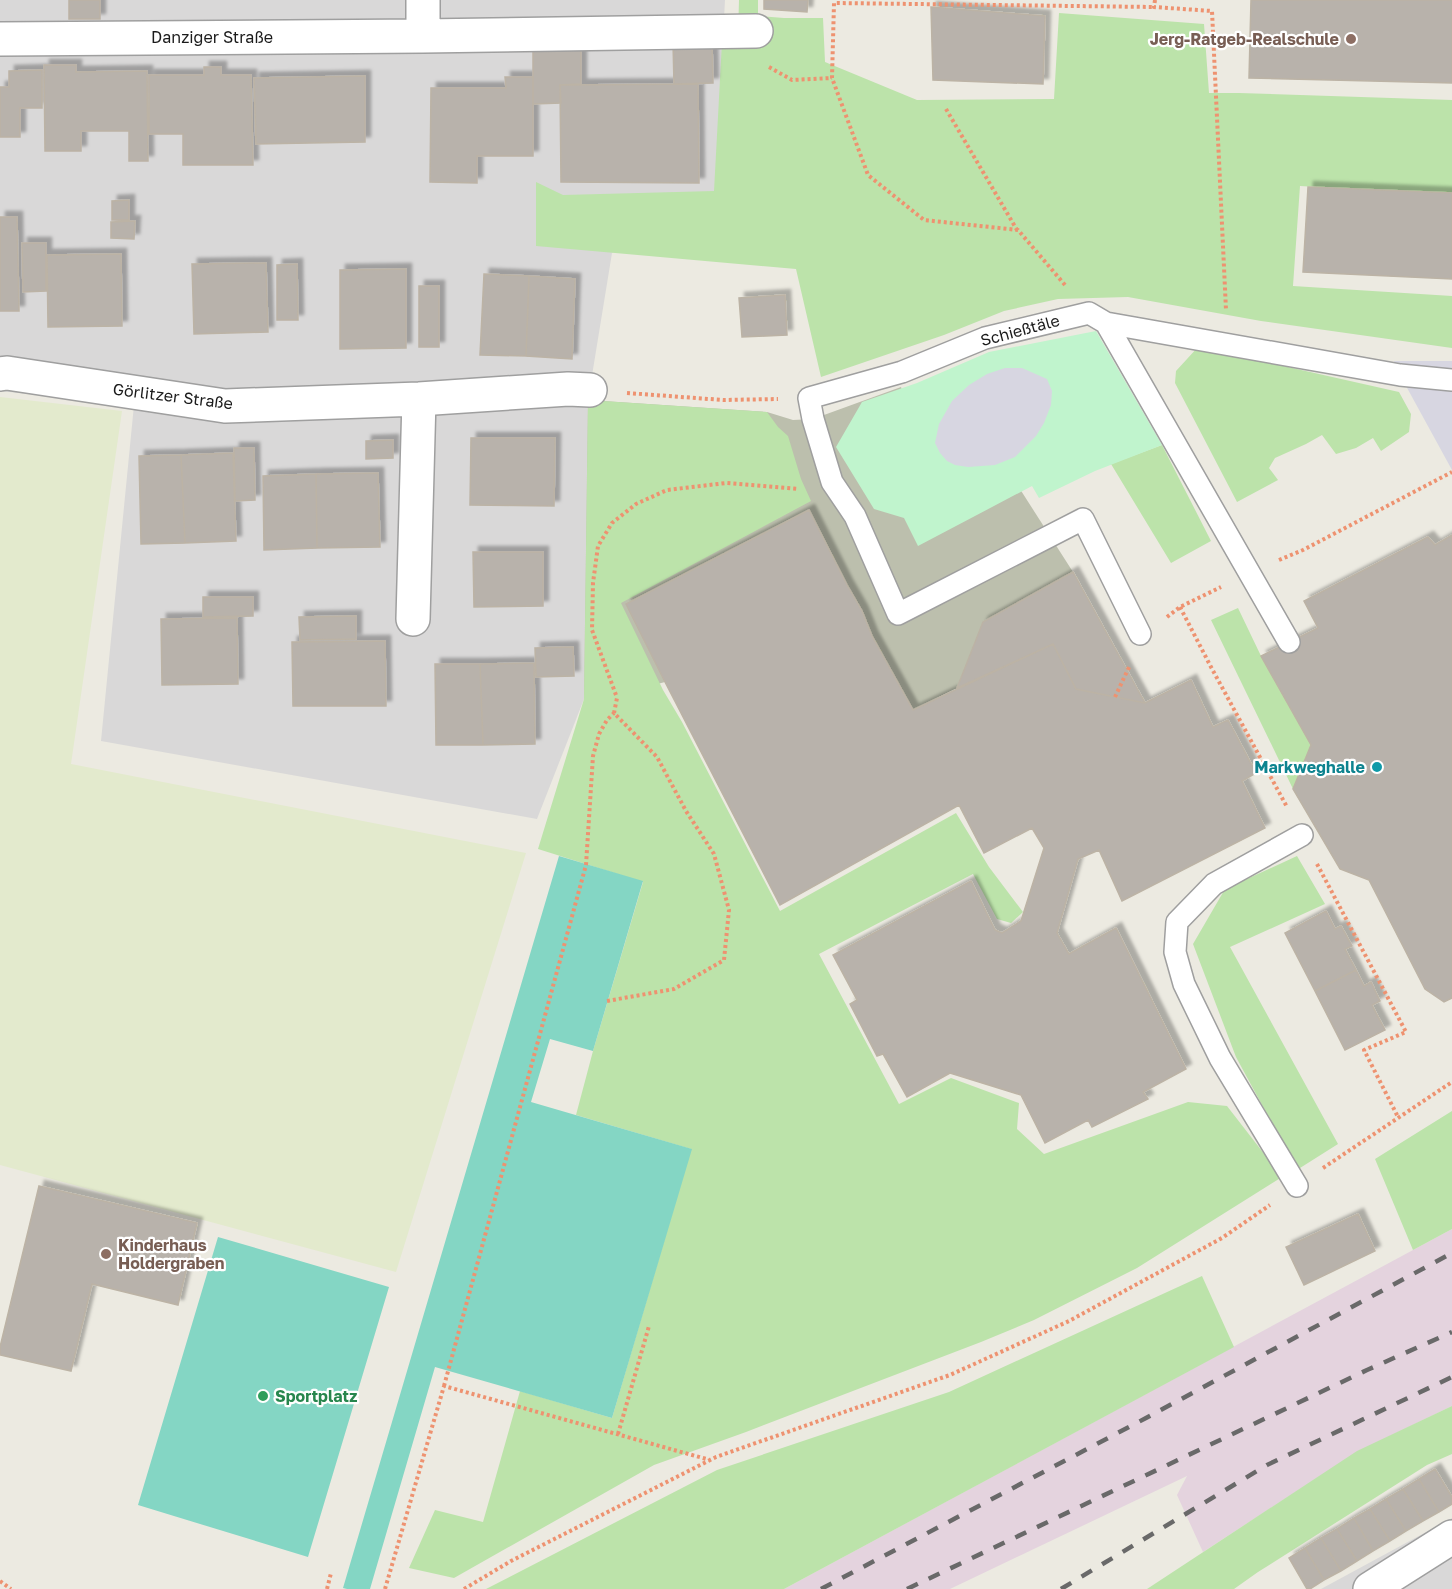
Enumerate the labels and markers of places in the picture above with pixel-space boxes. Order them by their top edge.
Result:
place label: Jerg-Ratgeb-Realschule [1150,29,1339,49]
marker: Jerg-Ratgeb-Realschule [1344,32,1358,46]
place label: Markweghalle [1254,757,1365,777]
marker: Markweghalle [1370,760,1384,774]
place label: Kinderhaus Holdergraben [118,1235,224,1273]
marker: Kinderhaus Holdergraben [99,1247,113,1261]
place label: Sportplatz [275,1386,357,1406]
marker: Sportplatz [256,1389,270,1403]

